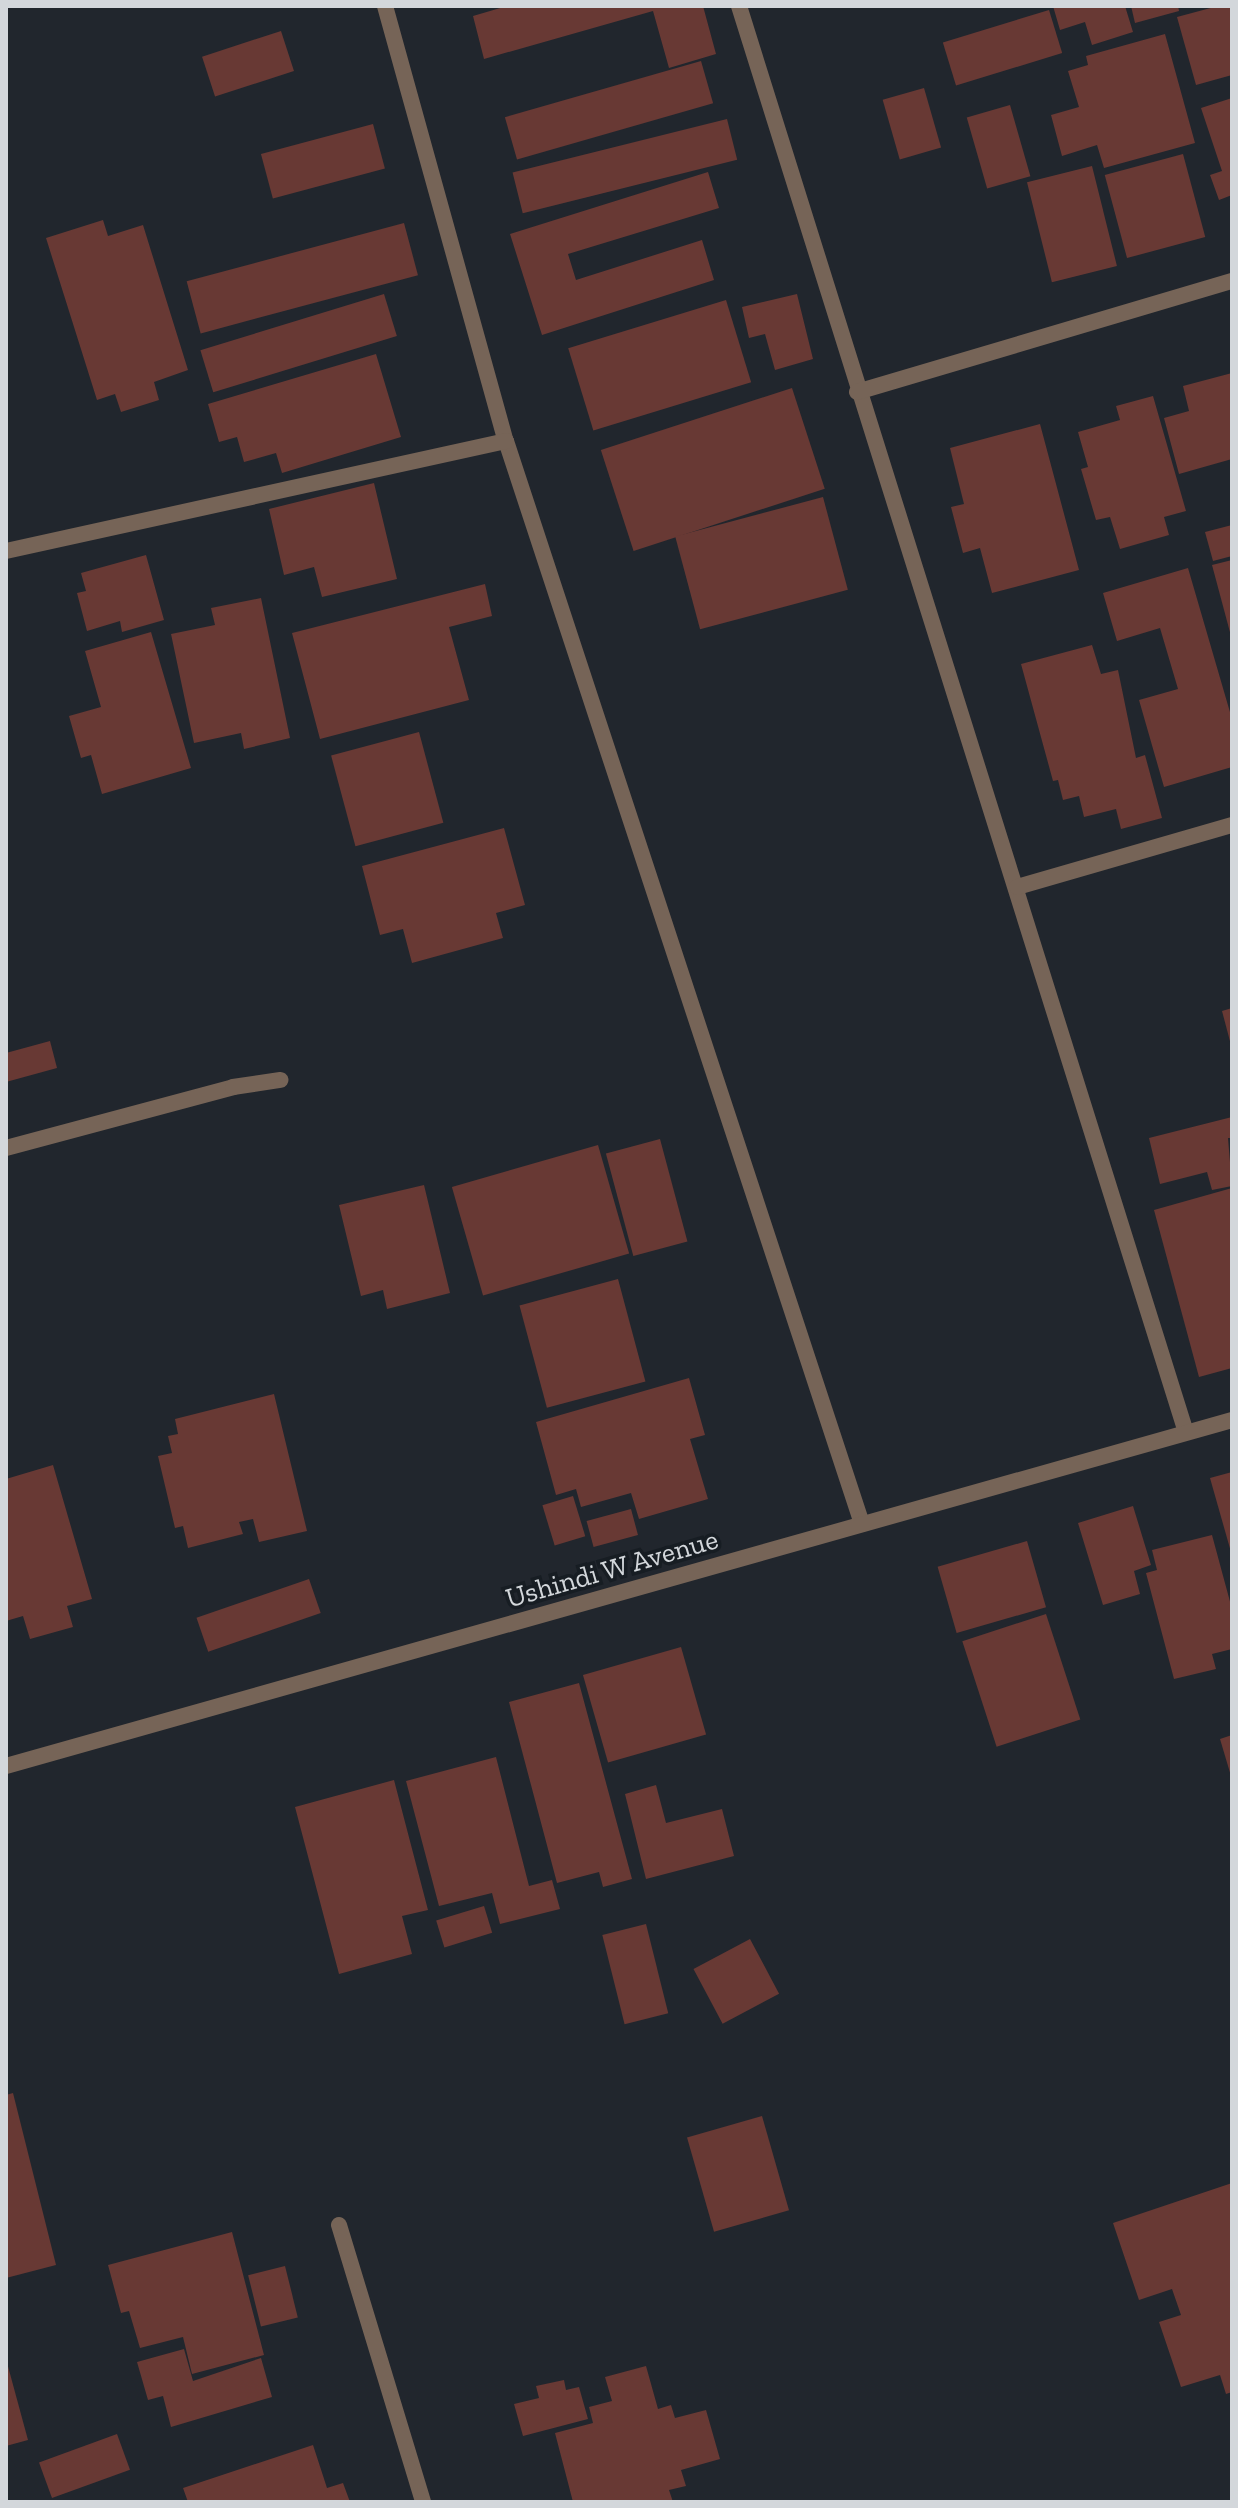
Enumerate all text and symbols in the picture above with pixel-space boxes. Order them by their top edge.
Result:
street label: Ushindi W Avenue [501,1522,723,1616]

